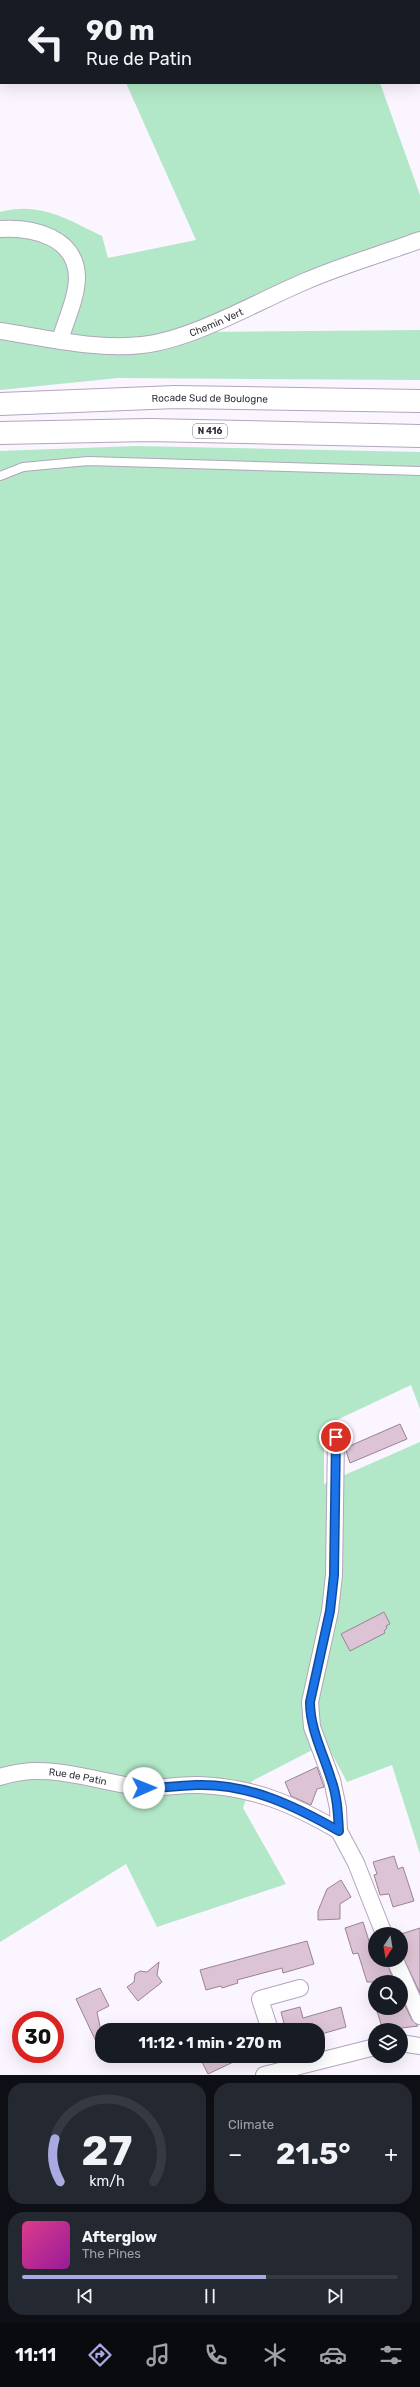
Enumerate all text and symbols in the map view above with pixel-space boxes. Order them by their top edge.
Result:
text: 90 m [86,14,155,47]
icon: left [20,16,72,68]
text: Rue de Patin [86,48,192,70]
street label: Chemin Vert [188,306,246,340]
street label: Rocade Sud de Boulogne [152,392,268,406]
road number: N 416 [193,424,227,438]
pin [319,1420,353,1454]
icon: arrive [325,1426,347,1448]
street label: Rue de Patin [48,1766,108,1788]
position arrow [123,1767,165,1809]
north arrow [368,1927,408,1967]
map controls [368,1927,408,2063]
button: search [368,1975,408,2015]
speed limit sign: 30 [12,2011,64,2063]
button: layers [368,2023,408,2063]
text: 11:12 · 1 min · 270 m [139,2034,281,2052]
text: Climate [228,2117,274,2132]
text: 27 [82,2125,132,2174]
text: 21.5° [276,2136,351,2172]
text: − [228,2141,242,2168]
text: + [384,2141,398,2168]
text: km/h [89,2172,125,2189]
text: Afterglow [82,2228,157,2246]
text: The Pines [82,2246,141,2261]
icon: previous [74,2285,96,2307]
icon: pause [199,2285,221,2307]
icon: next [324,2285,346,2307]
icon: directions [86,2341,114,2369]
icon: music [144,2341,172,2369]
icon: phone [202,2341,230,2369]
icon: climate [261,2341,289,2369]
icon: car [319,2341,347,2369]
icon: filters [377,2341,405,2369]
text: 11:11 [15,2344,56,2366]

